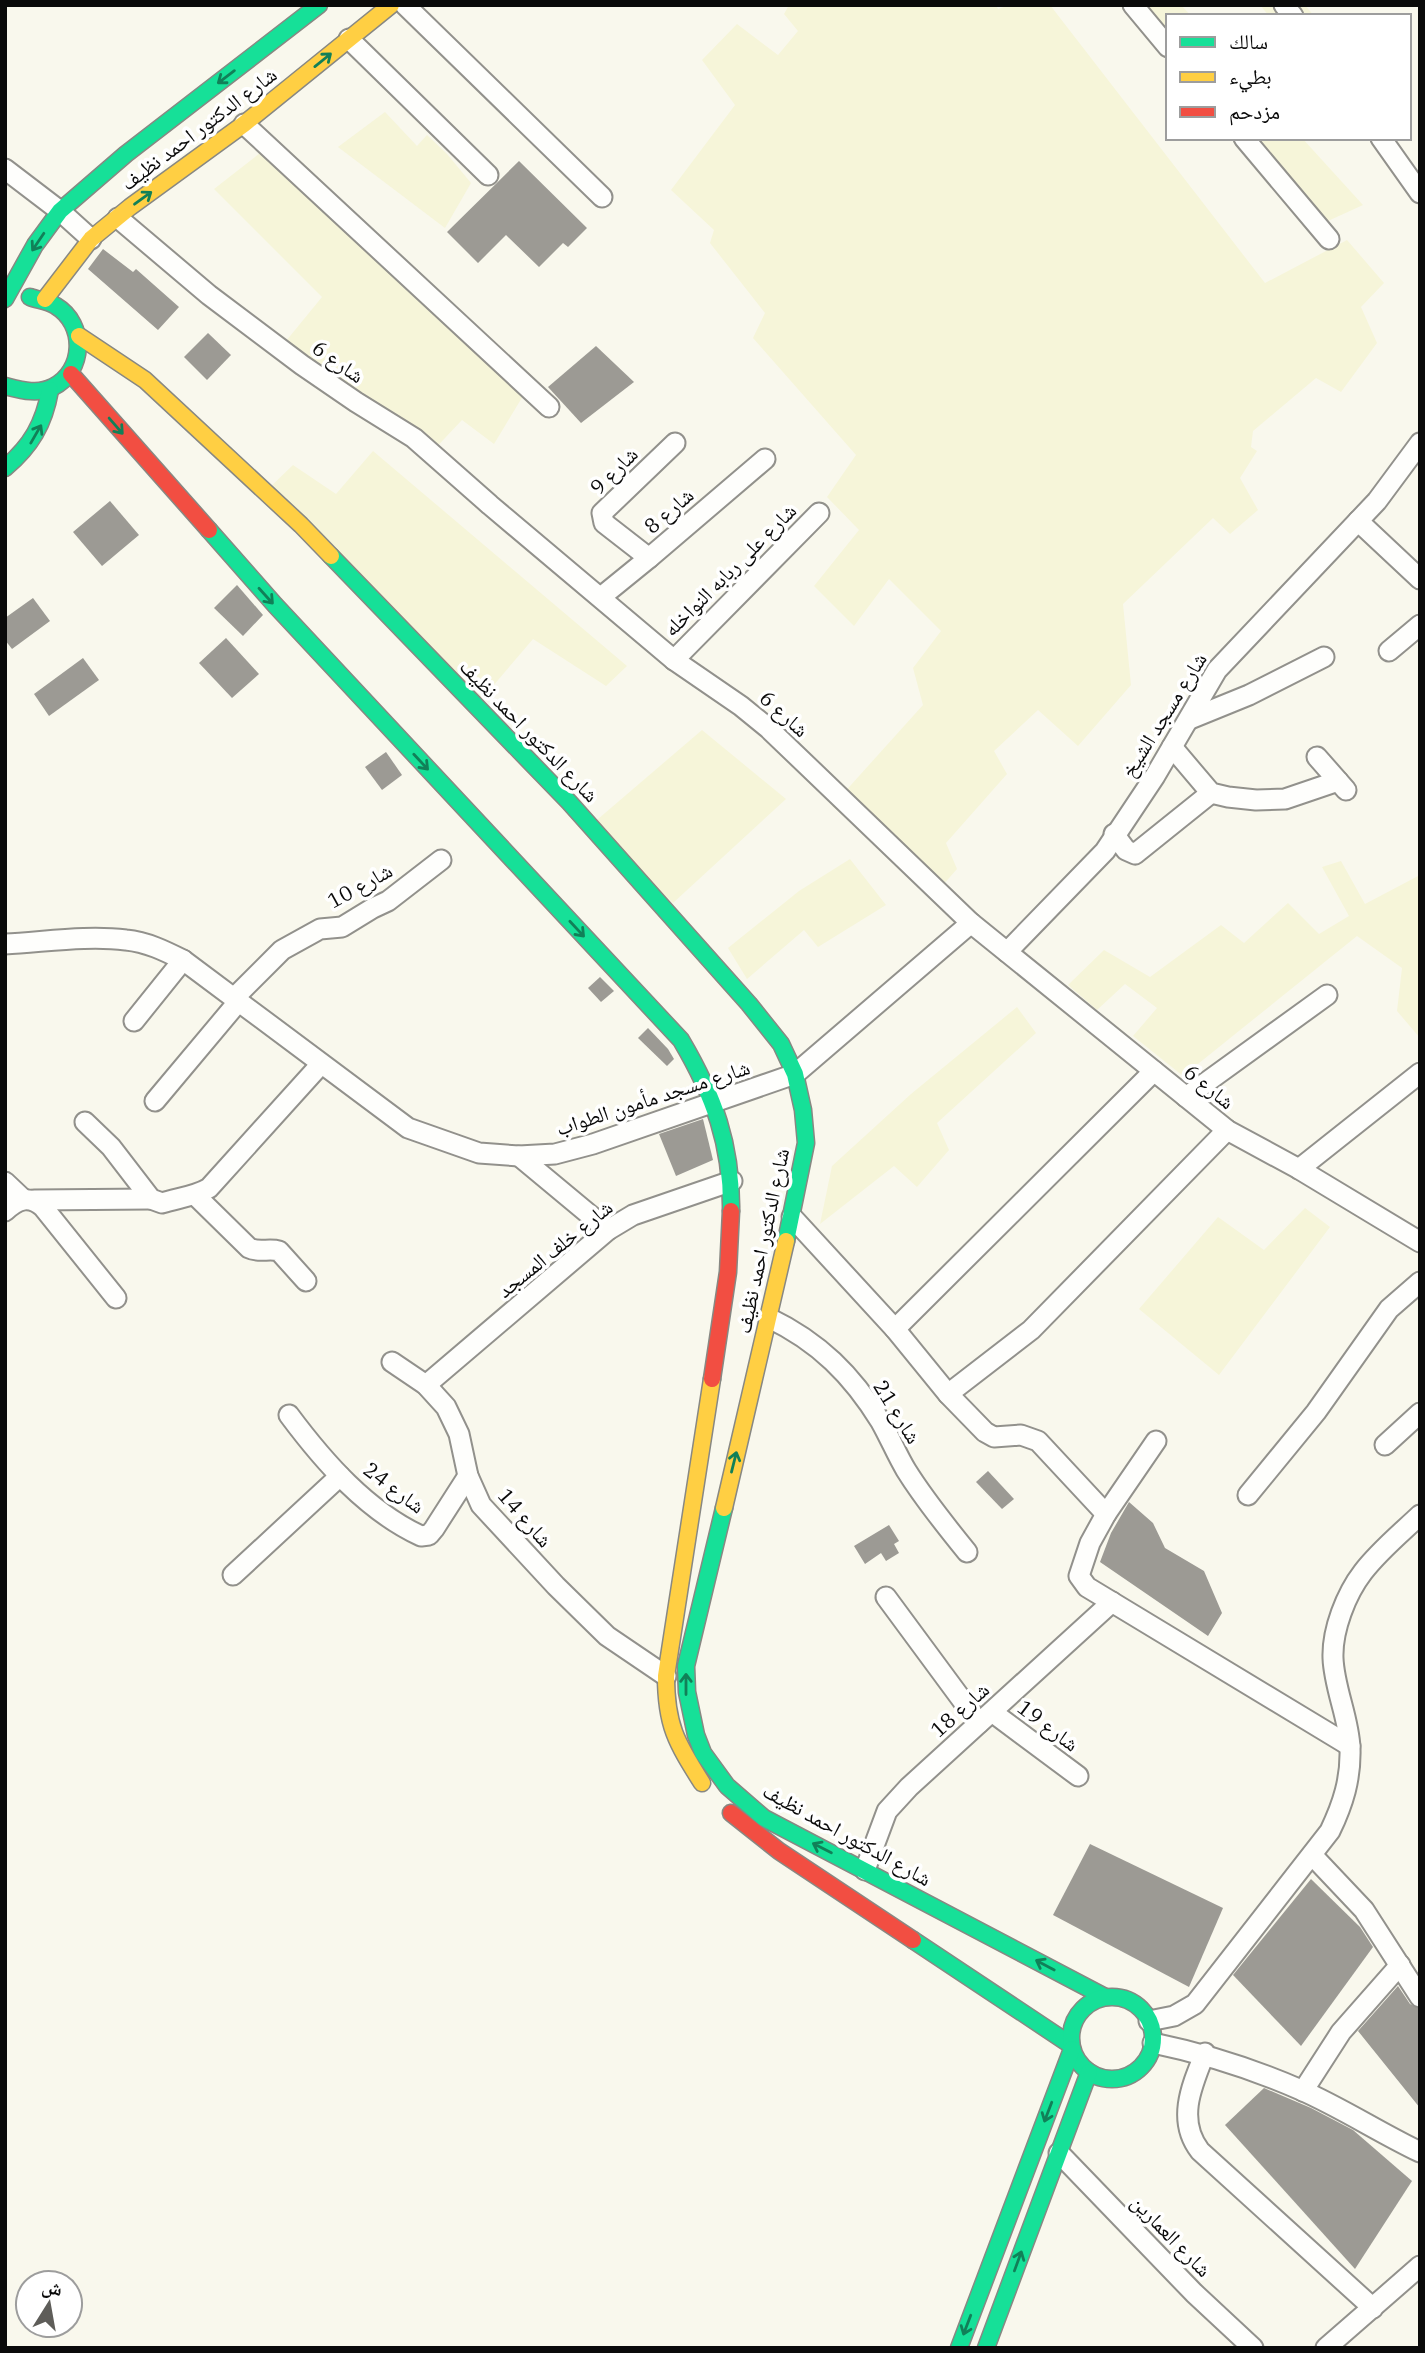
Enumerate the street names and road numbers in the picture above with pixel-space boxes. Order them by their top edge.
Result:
street label: شارع الدكتور احمد نظيف [115,60,282,196]
street label: شارع 6 [307,333,370,389]
street label: شارع 9 [583,440,643,500]
street label: شارع 8 [637,481,699,540]
street label: شارع على ربابه النواخله [657,497,802,642]
street label: شارع مسجد الشيخ [1114,647,1213,782]
street label: شارع الدكتور احمد نظيف [454,653,605,808]
street label: شارع 6 [754,684,815,743]
street label: شارع 10 [322,856,397,914]
street label: شارع مسجد مأمون الطواب [552,1052,753,1142]
street label: شارع 6 [1179,1057,1241,1115]
street label: شارع الدكتور احمد نظيف [729,1146,795,1336]
street label: شارع خلف المسجد [491,1193,618,1304]
street label: شارع 21 [867,1374,928,1449]
street label: شارع 24 [358,1455,431,1519]
street label: شارع 14 [492,1482,559,1553]
street label: شارع 18 [924,1675,995,1743]
street label: شارع 19 [1012,1693,1085,1757]
street label: شارع الدكتور احمد نظيف [758,1776,937,1892]
street label: شارع العمارين [1125,2188,1218,2283]

